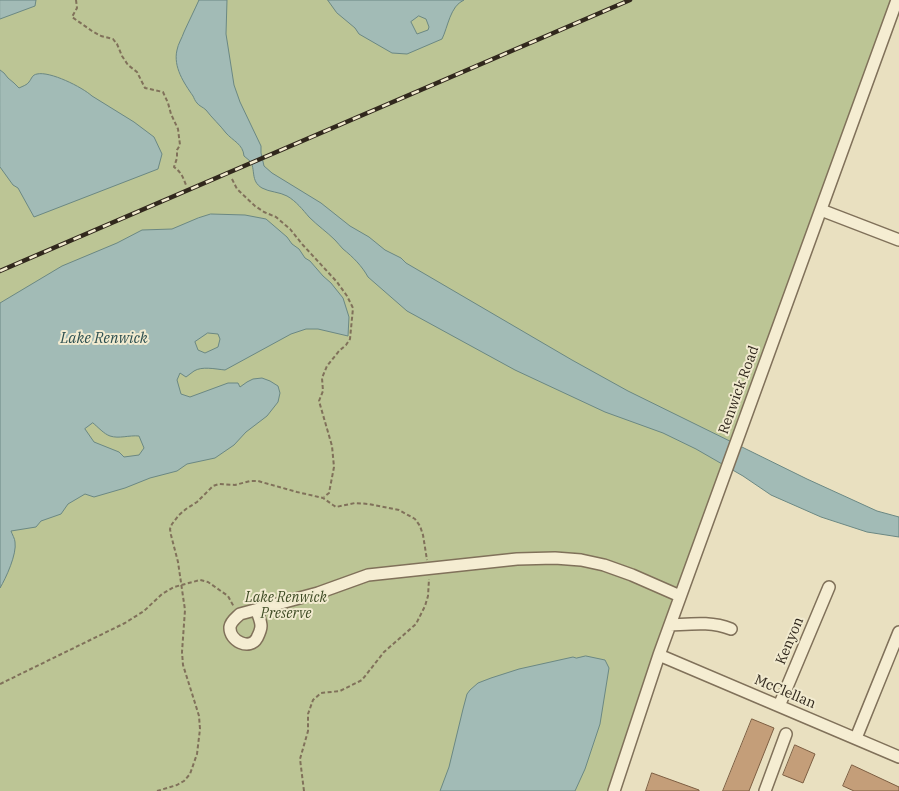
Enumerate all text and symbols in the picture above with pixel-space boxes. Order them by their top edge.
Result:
water label: Lake Renwick [60,330,148,348]
street label: Renwick Road [715,344,763,436]
park label: Lake Renwick Preserve [245,590,327,622]
street label: Kenyon [773,615,807,667]
street label: McClellan [752,672,818,712]

